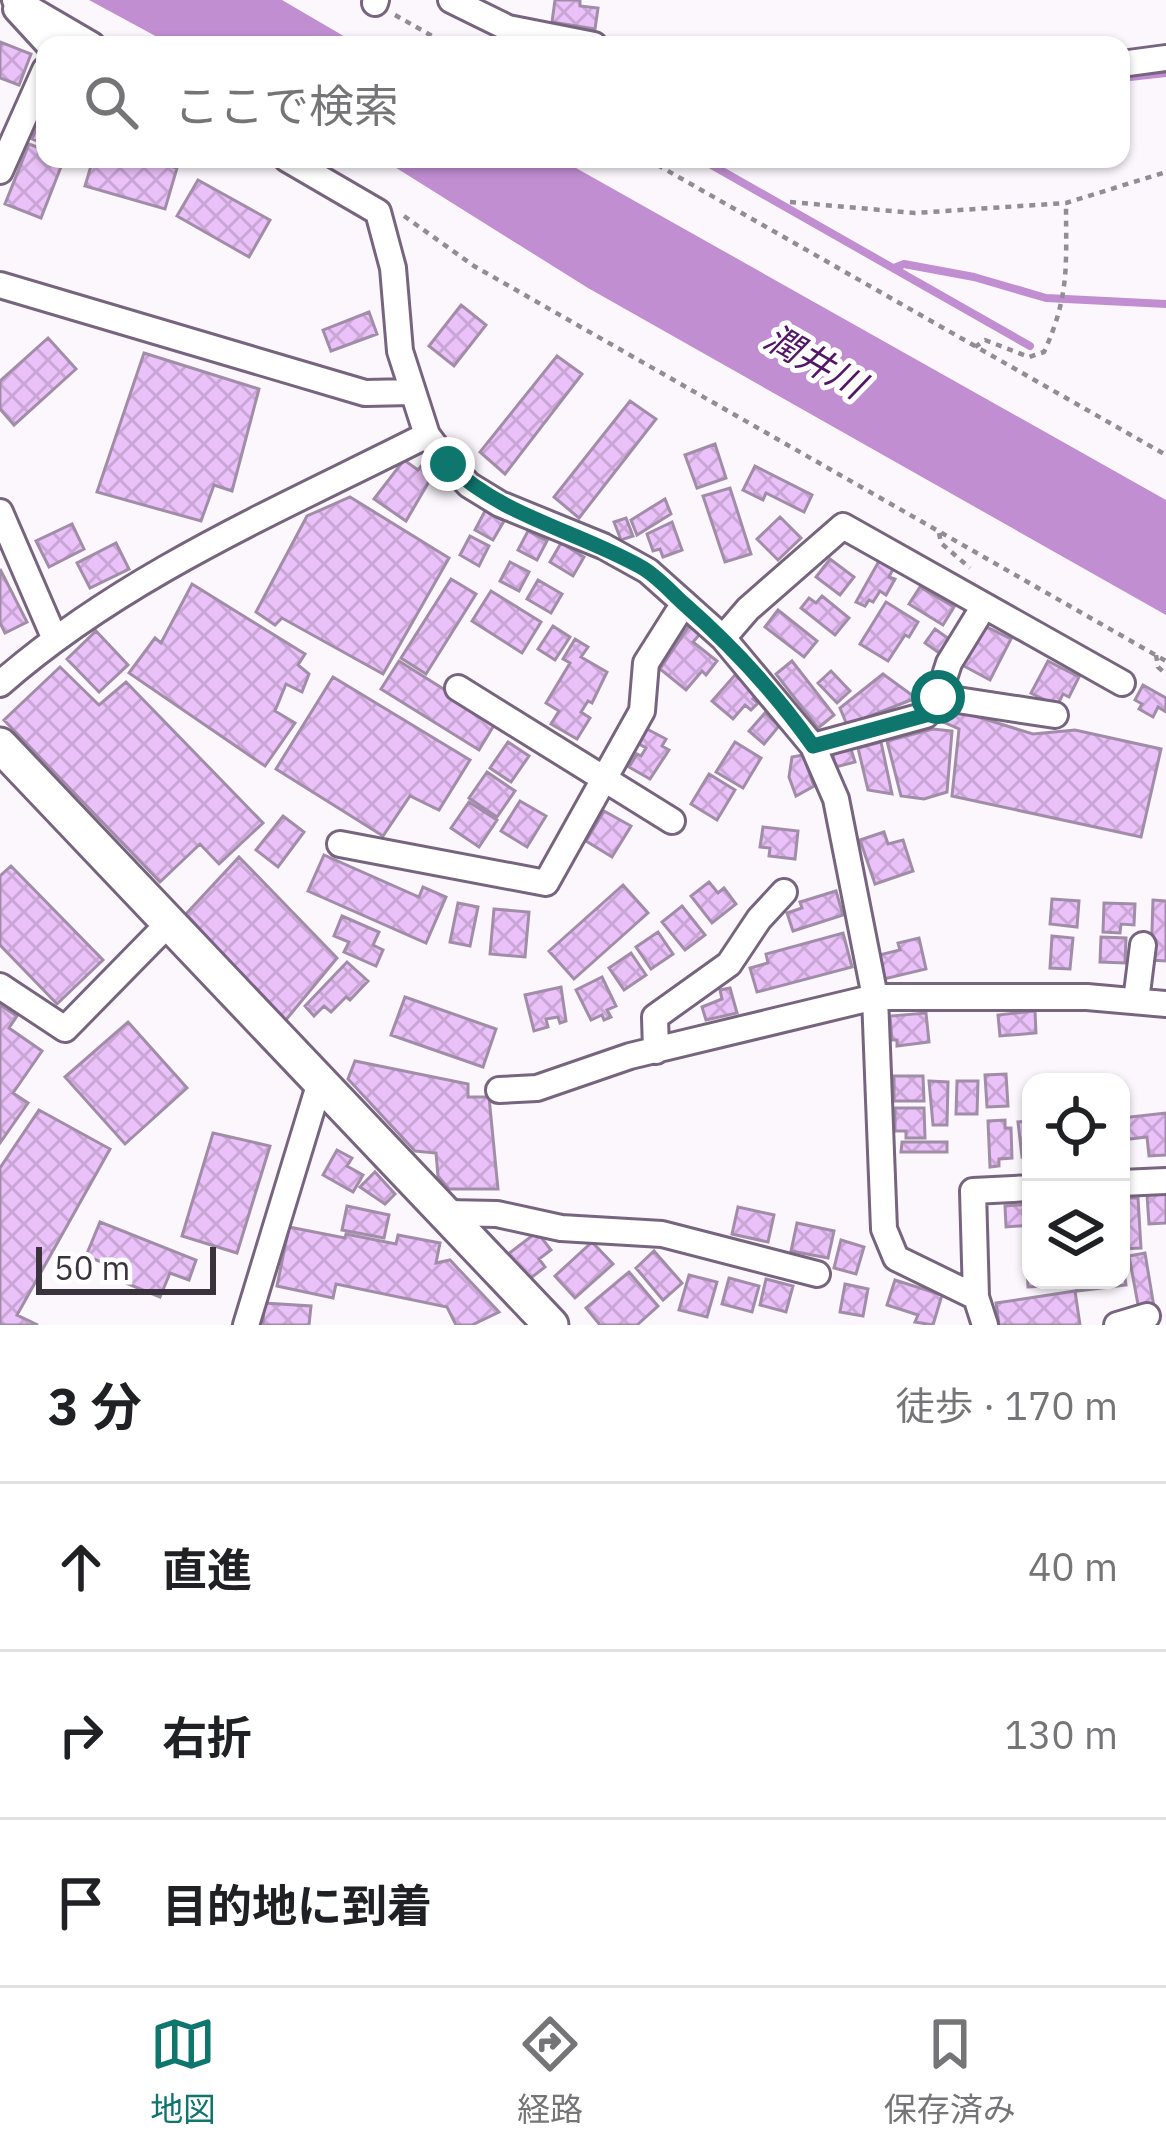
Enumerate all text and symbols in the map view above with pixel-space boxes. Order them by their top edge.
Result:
search box [36,36,1130,168]
icon: search [78,69,144,135]
text: ここで検索 [174,76,399,134]
water label: 潤井川 [757,313,877,410]
route end [421,437,475,491]
route start [911,670,965,724]
map controls [1022,1073,1130,1289]
button: locate [1022,1073,1130,1181]
button: layers [1022,1181,1130,1289]
scale bar [36,1241,216,1294]
text: 50 m [54,1246,130,1289]
text: 3 分 [48,1373,142,1439]
text: 徒歩 · 170 m [895,1380,1118,1431]
icon: ahead [48,1534,114,1600]
text: 直進 [162,1540,252,1598]
text: 40 m [1028,1541,1118,1592]
icon: right [48,1702,114,1768]
text: 右折 [162,1708,252,1766]
text: 130 m [1005,1709,1118,1760]
icon: arrive [48,1870,114,1936]
text: 目的地に到着 [162,1876,432,1934]
tab: 地図 [150,2011,216,2131]
tab: 経路 [517,2011,583,2131]
tab: 保存済み [884,2011,1016,2131]

